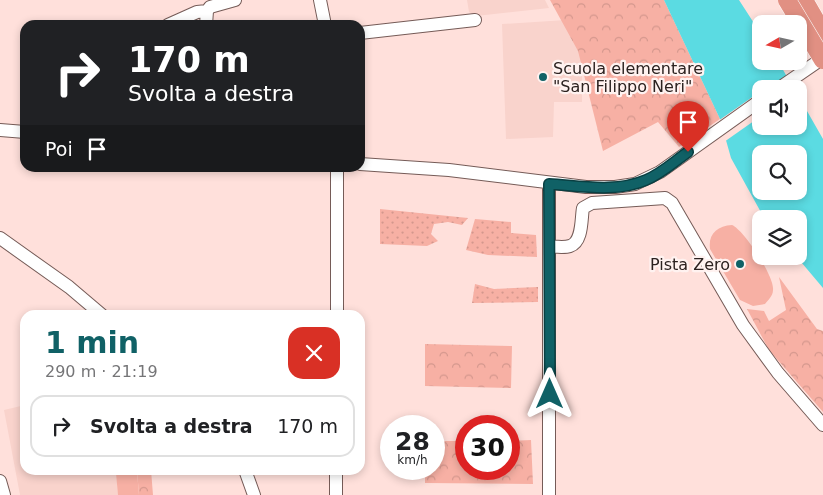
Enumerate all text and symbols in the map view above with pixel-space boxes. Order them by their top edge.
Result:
north arrow [752,15,808,70]
map controls [752,15,807,265]
icon: right [45,40,110,105]
text: 170 m [128,40,250,80]
place label: Scuola elementare "San Filippo Neri" [553,59,703,96]
marker: Scuola elementare "San Filippo Neri" [537,71,549,83]
button: sound [752,80,807,135]
text: Svolta a destra [128,81,294,106]
pin [667,101,709,152]
icon: arrive [674,108,702,136]
icon: arrive [83,135,111,163]
text: Poi [45,138,73,160]
button: search [752,145,807,200]
button: layers [752,210,807,265]
place label: Pista Zero [650,255,730,274]
marker: Pista Zero [734,258,746,270]
text: 1 min [45,325,139,360]
button: close [288,327,340,379]
text: 290 m · 21:19 [45,362,158,381]
position arrow [523,367,575,419]
icon: right [47,412,75,440]
text: Svolta a destra [90,415,253,437]
text: 170 m [277,415,338,437]
speed limit sign: 30 [455,415,520,480]
text: 28 [395,427,430,456]
text: km/h [397,453,428,467]

